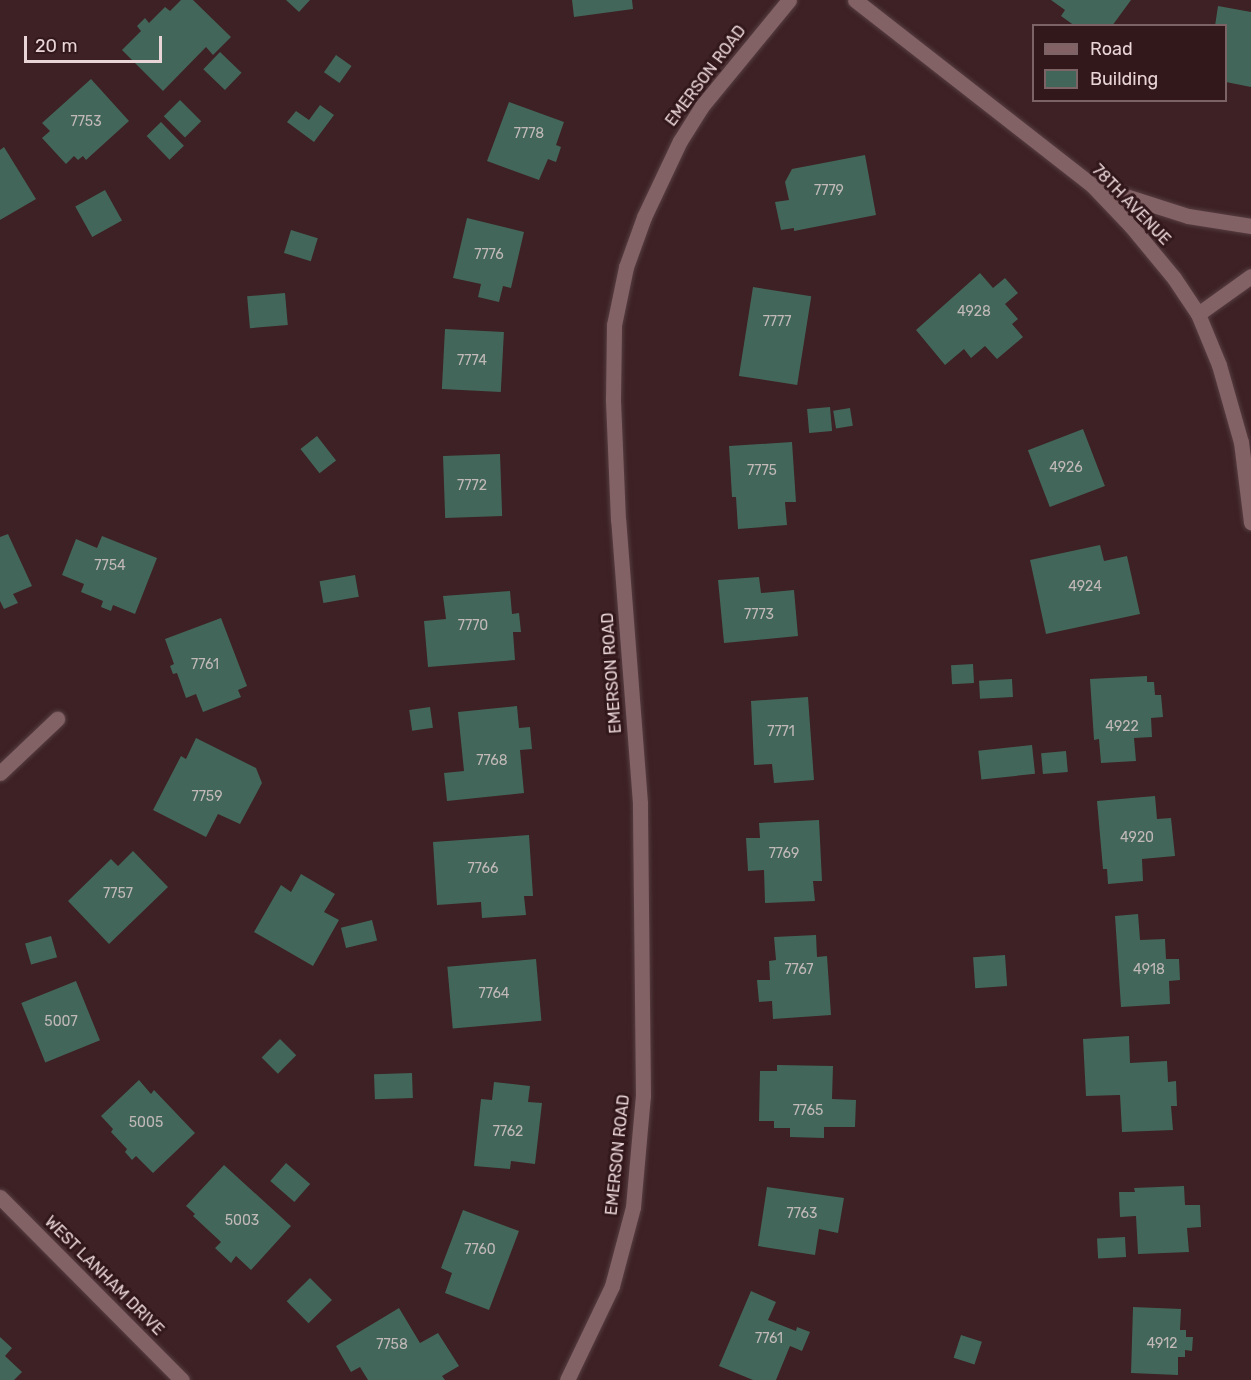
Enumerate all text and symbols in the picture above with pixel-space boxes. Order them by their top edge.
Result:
street label: EMERSON ROAD [662,22,750,130]
scale bar [27,24,165,62]
legend [1032,24,1227,102]
text: 20 m [35,35,77,57]
text: Road [1090,38,1133,60]
text: Building [1090,68,1158,90]
house number: 7753 [70,114,102,130]
house number: 7778 [514,126,544,142]
street label: 78TH AVENUE [1088,161,1174,249]
house number: 7779 [814,183,844,199]
house number: 7776 [474,247,504,263]
house number: 4928 [957,304,991,320]
house number: 7777 [763,314,791,330]
house number: 7774 [457,353,487,369]
house number: 4926 [1049,460,1083,476]
house number: 7775 [747,463,777,479]
house number: 7772 [457,478,487,494]
house number: 7754 [94,558,126,574]
house number: 4924 [1068,579,1102,595]
house number: 7773 [744,607,774,623]
street label: EMERSON ROAD [598,612,626,734]
house number: 7770 [458,618,488,634]
house number: 7761 [191,657,219,673]
house number: 4922 [1105,719,1139,735]
house number: 7771 [767,724,795,740]
house number: 7768 [476,753,508,769]
house number: 7759 [192,789,222,805]
house number: 4920 [1120,830,1154,846]
house number: 7769 [769,846,799,862]
house number: 7766 [468,861,498,877]
house number: 7757 [103,886,133,902]
house number: 7767 [784,962,814,978]
house number: 4918 [1133,962,1165,978]
house number: 7764 [478,986,510,1002]
house number: 5007 [44,1014,78,1030]
street label: EMERSON ROAD [602,1094,634,1216]
house number: 7765 [793,1103,823,1119]
house number: 5005 [129,1115,163,1131]
house number: 7762 [493,1124,523,1140]
house number: 7763 [787,1206,817,1222]
street label: WEST LANHAM DRIVE [40,1212,168,1340]
house number: 5003 [225,1213,259,1229]
house number: 7760 [464,1242,496,1258]
house number: 7761 [755,1331,783,1347]
house number: 4912 [1146,1336,1178,1352]
house number: 7758 [376,1337,408,1353]

